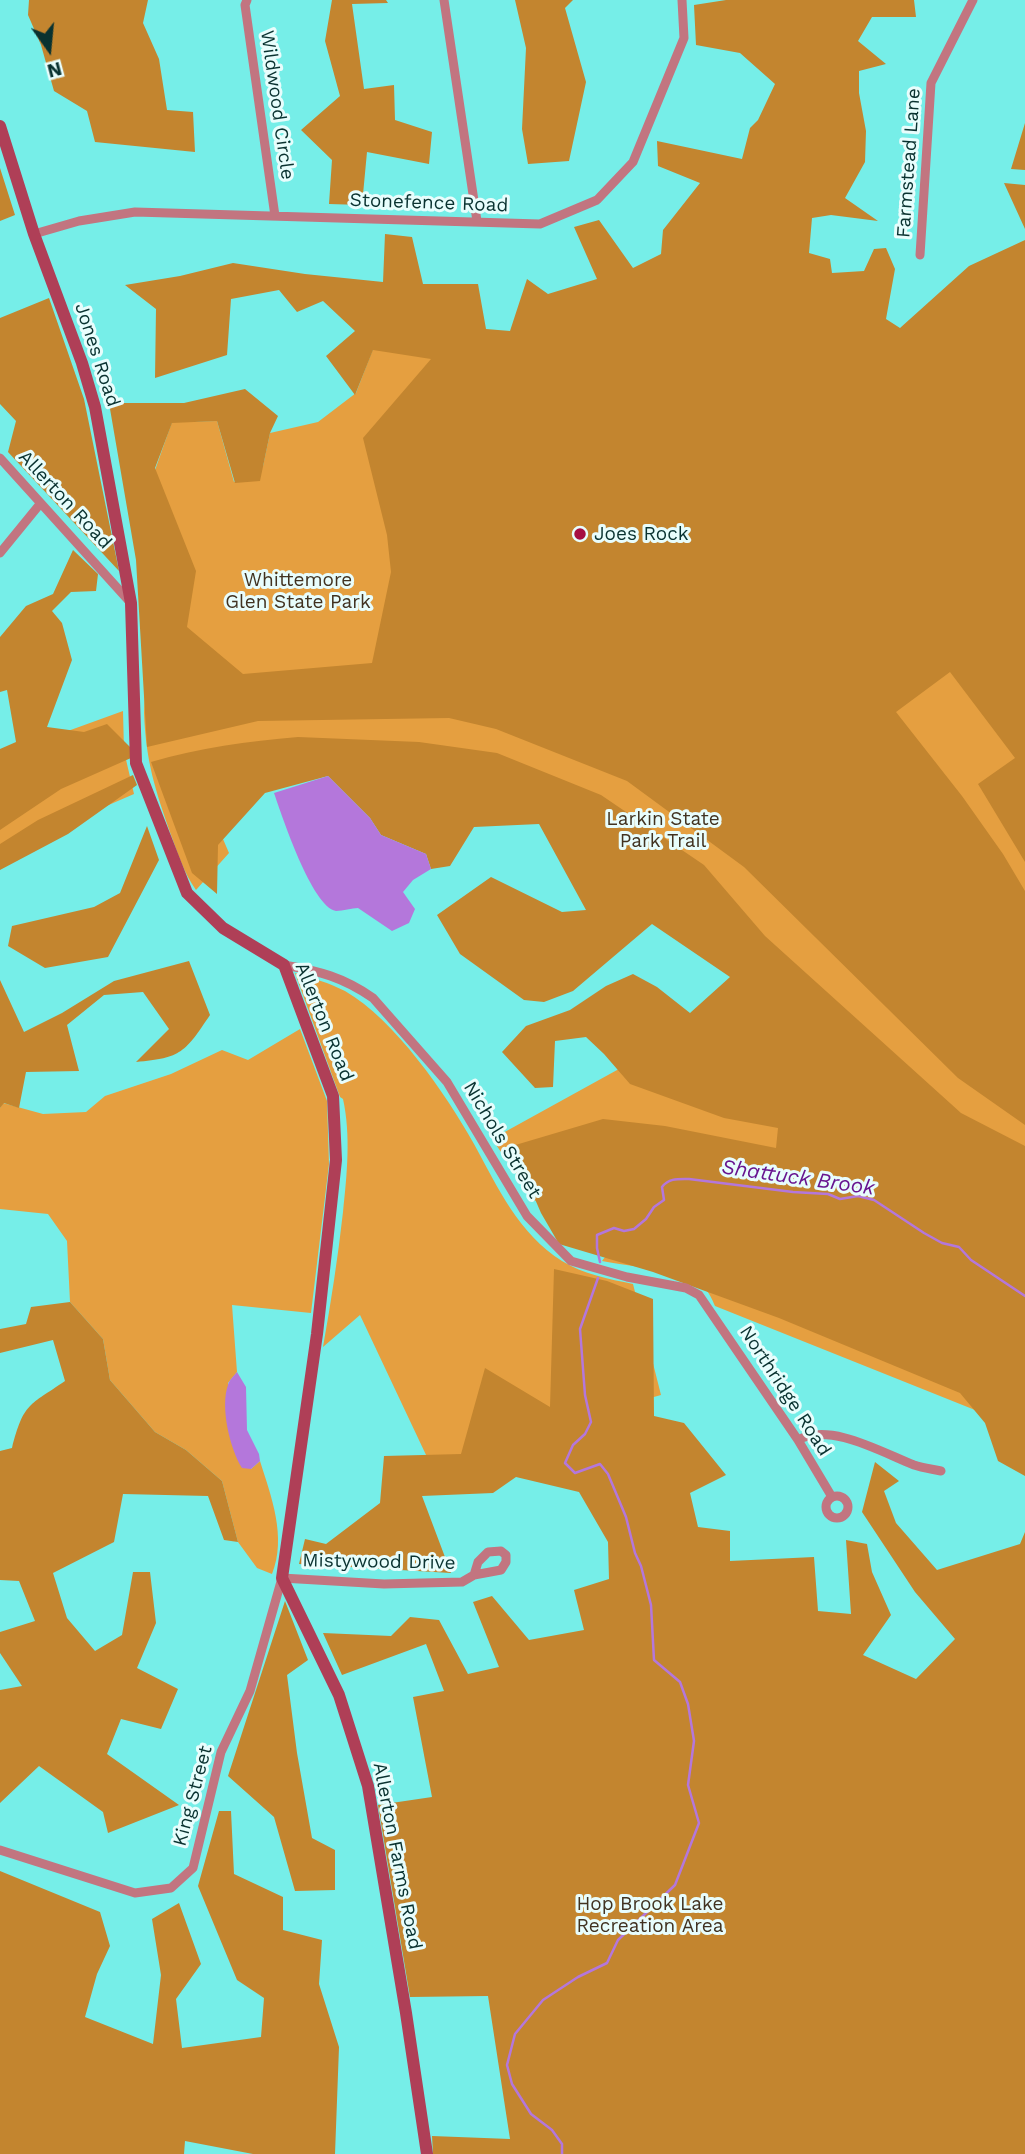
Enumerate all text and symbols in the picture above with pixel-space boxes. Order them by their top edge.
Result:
north arrow [14,14,84,84]
street label: Wildwood Circle [255,29,299,181]
text: N [45,57,64,83]
street label: Farmstead Lane [892,87,926,239]
street label: Stonefence Road [349,189,509,217]
street label: Jones Road [70,300,124,410]
street label: Allerton Road [14,446,116,554]
place label: Joes Rock [594,523,689,545]
marker: Joes Rock [572,526,588,542]
park label: Whittemore Glen State Park [225,569,371,613]
park label: Larkin State Park Trail [606,808,720,852]
street label: Allerton Road [290,959,358,1085]
street label: Nichols Street [458,1077,546,1203]
water label: Shattuck Brook [720,1155,876,1201]
street label: Northridge Road [734,1322,836,1460]
street label: Mistywood Drive [302,1549,456,1575]
street label: King Street [169,1743,217,1849]
street label: Allerton Farms Road [368,1761,426,1951]
park label: Hop Brook Lake Recreation Area [576,1893,724,1937]

